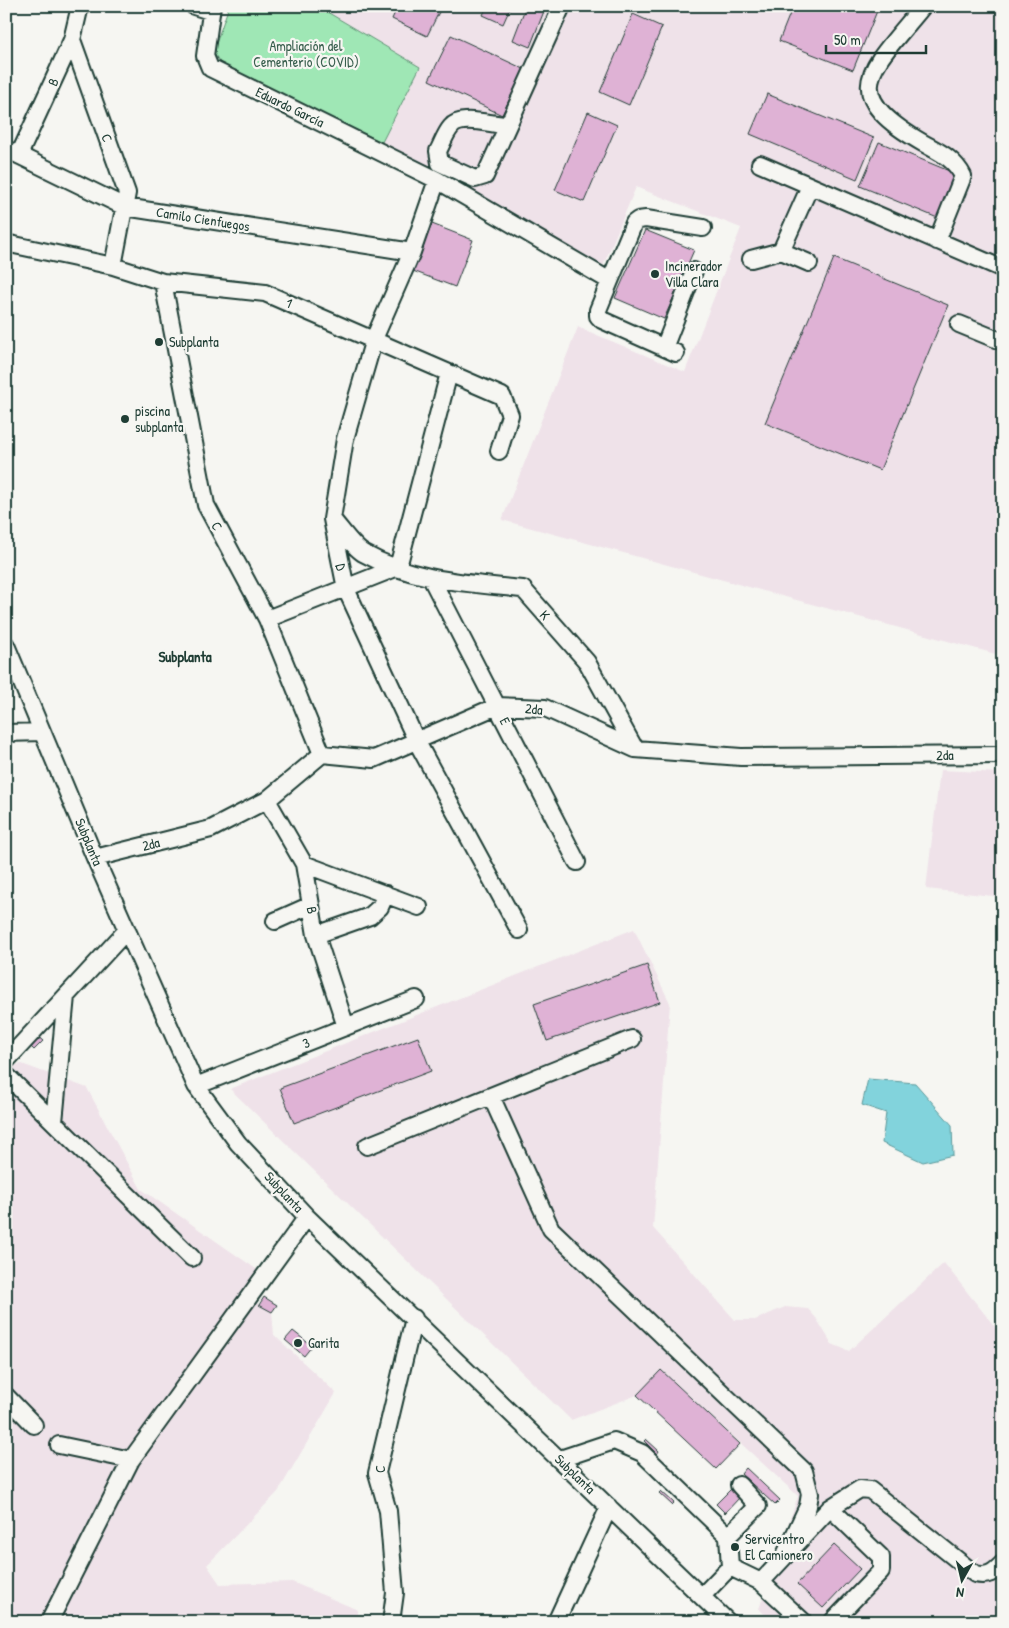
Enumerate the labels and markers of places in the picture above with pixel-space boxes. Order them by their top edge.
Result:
place label: Incinerador Villa Clara [665,256,723,291]
marker: Incinerador Villa Clara [649,268,661,280]
place label: Subplanta [169,332,219,352]
marker: Subplanta [153,336,165,348]
place label: piscina subplanta [135,401,184,437]
marker: piscina subplanta [119,413,131,425]
place label: Garita [308,1333,340,1352]
marker: Garita [292,1337,304,1349]
place label: Servicentro El Camionero [745,1529,813,1564]
marker: Servicentro El Camionero [729,1541,741,1553]

